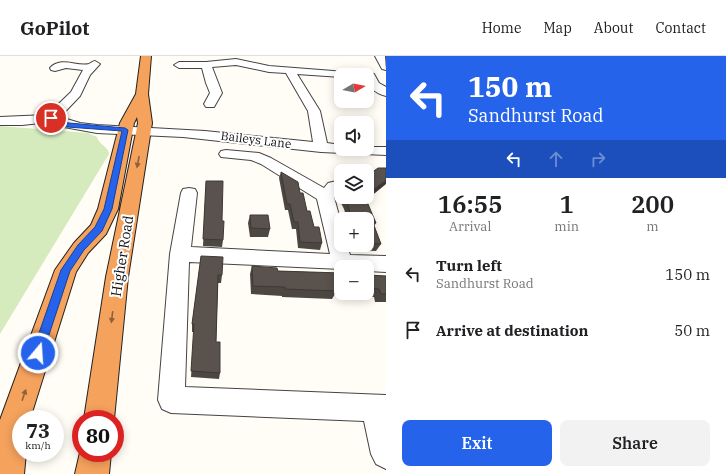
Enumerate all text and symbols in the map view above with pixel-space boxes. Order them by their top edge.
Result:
text: GoPilot [20,16,89,40]
text: Home [482,19,521,37]
text: Map [543,19,572,37]
text: About [594,19,633,37]
text: Contact [655,19,706,37]
north arrow [334,68,374,108]
map controls [334,68,374,300]
text: 150 m [468,68,552,105]
icon: left [402,72,454,124]
pin [34,101,68,135]
text: Sandhurst Road [468,104,603,127]
icon: arrive [40,107,62,129]
button: sound [334,116,374,156]
street label: Baileys Lane [220,128,292,151]
icon: left [503,148,525,170]
icon: ahead [545,148,567,170]
icon: right [587,148,609,170]
one-way arrow [135,155,141,168]
button: layers [334,164,374,204]
text: 16:55 [438,188,503,220]
text: 1 [560,188,574,220]
text: 200 [631,188,674,220]
button: + [334,212,374,252]
street label: Higher Road [107,214,137,298]
text: Arrival [449,218,491,235]
text: min [554,218,579,235]
text: m [646,218,659,235]
text: Turn left [436,256,502,275]
button: − [334,260,374,300]
icon: left [402,263,424,285]
text: 150 m [665,265,710,284]
text: Sandhurst Road [436,275,534,292]
one-way arrow [109,311,115,323]
icon: arrive [402,319,424,341]
text: Arrive at destination [436,321,588,340]
text: 50 m [674,321,710,340]
position arrow [17,332,59,374]
one-way arrow [21,389,27,401]
speed limit sign: 80 [72,410,124,462]
text: 73 [26,417,50,444]
button: Exit [402,420,552,466]
button: Share [560,420,710,466]
text: km/h [25,439,51,452]

